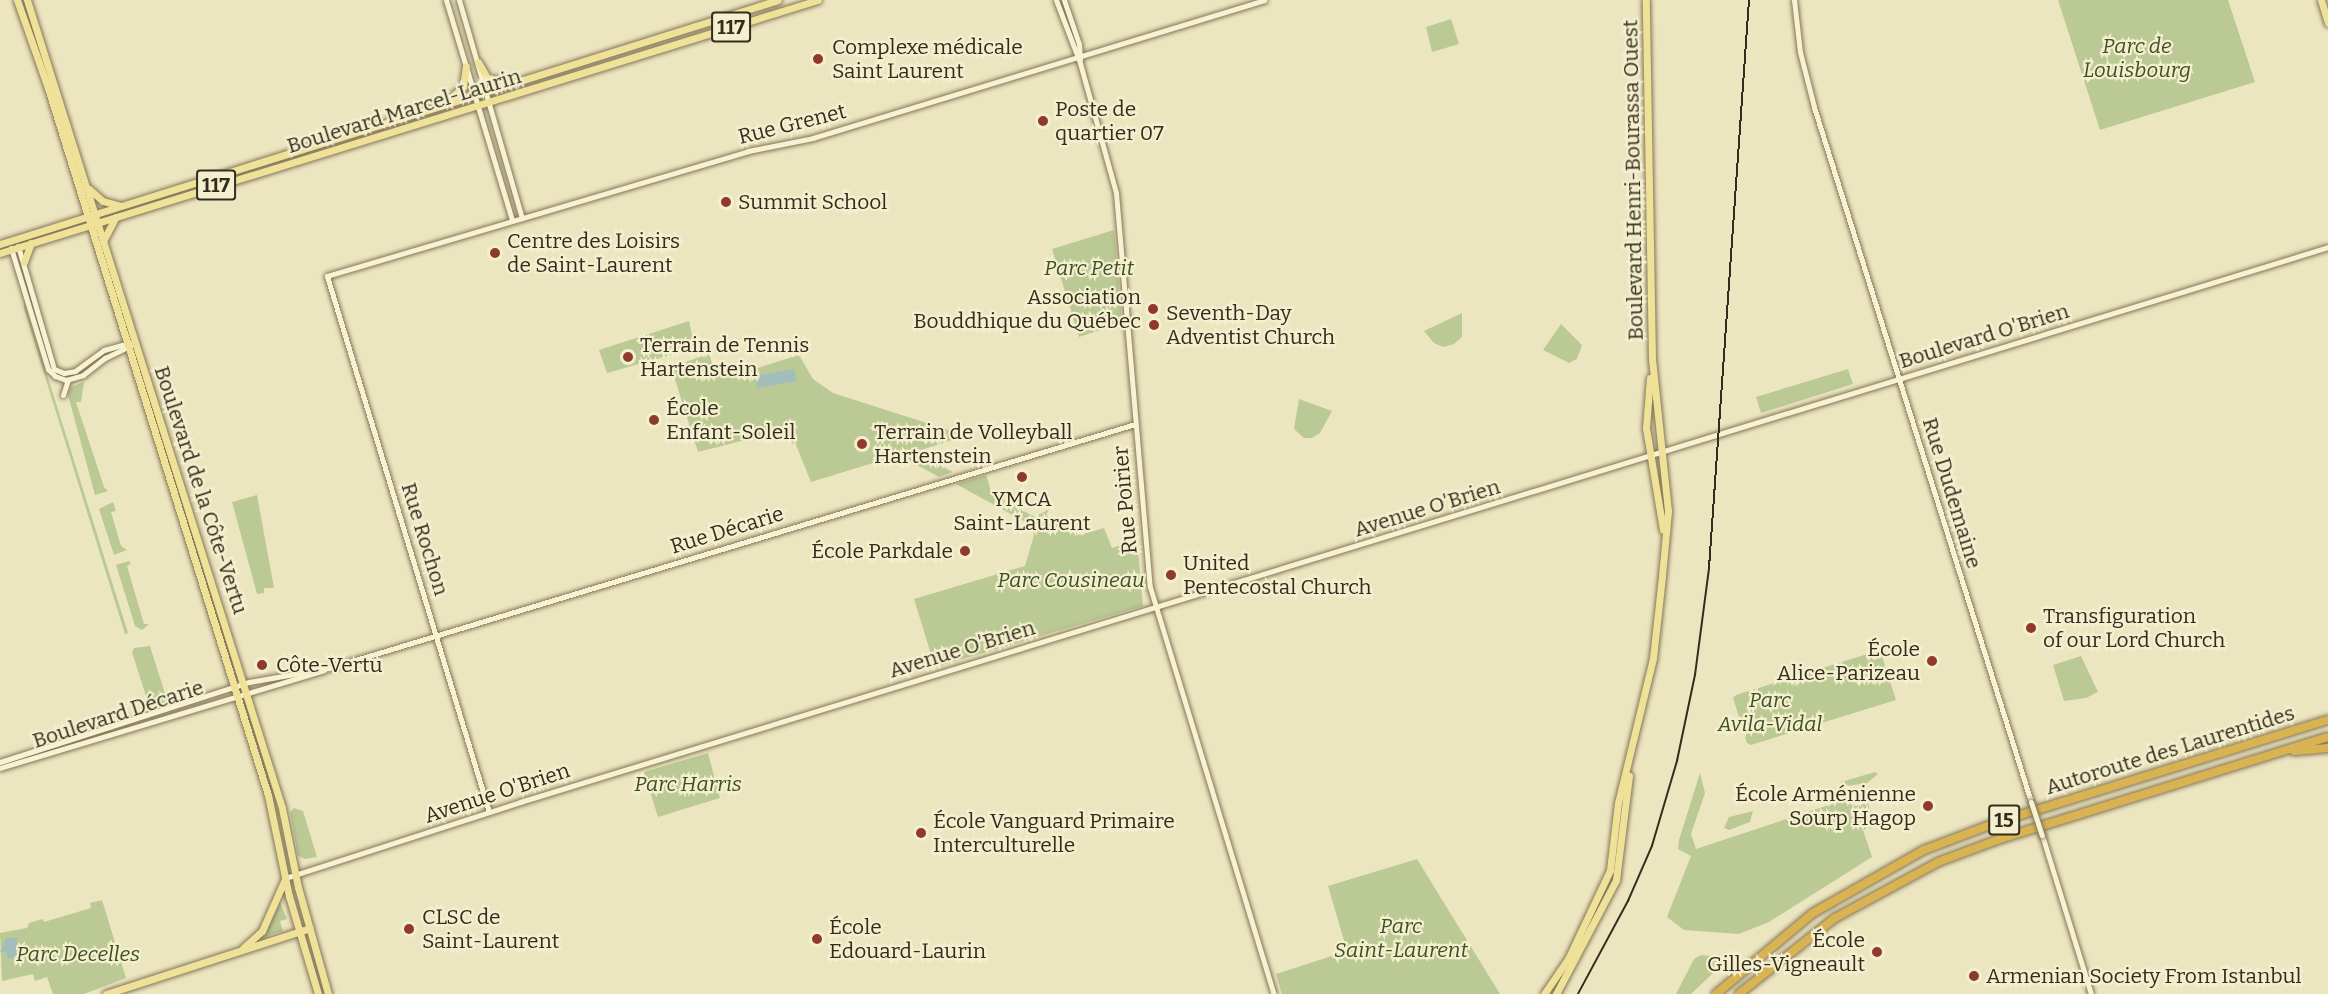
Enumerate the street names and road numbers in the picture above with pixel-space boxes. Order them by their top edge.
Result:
road number: 117 [710,10,752,44]
street label: Boulevard Henri-Bourassa Ouest [1618,19,1648,341]
street label: Boulevard Marcel-Laurin [284,63,524,159]
street label: Rue Grenet [735,98,849,150]
road number: 117 [195,168,237,202]
street label: Boulevard O'Brien [1896,298,2072,374]
street label: Boulevard de la Côte-Vertu [149,363,253,617]
street label: Rue Dudemaine [1917,414,1987,572]
street label: Rue Poirier [1108,445,1142,555]
street label: Avenue O'Brien [1351,474,1503,542]
street label: Rue Rochon [396,480,454,598]
street label: Rue Décarie [667,501,787,559]
street label: Avenue O'Brien [886,615,1038,683]
street label: Boulevard Décarie [29,674,207,754]
street label: Autoroute des Laurentides [2042,700,2298,800]
street label: Avenue O'Brien [421,758,573,828]
road number: 15 [1988,803,2020,837]

